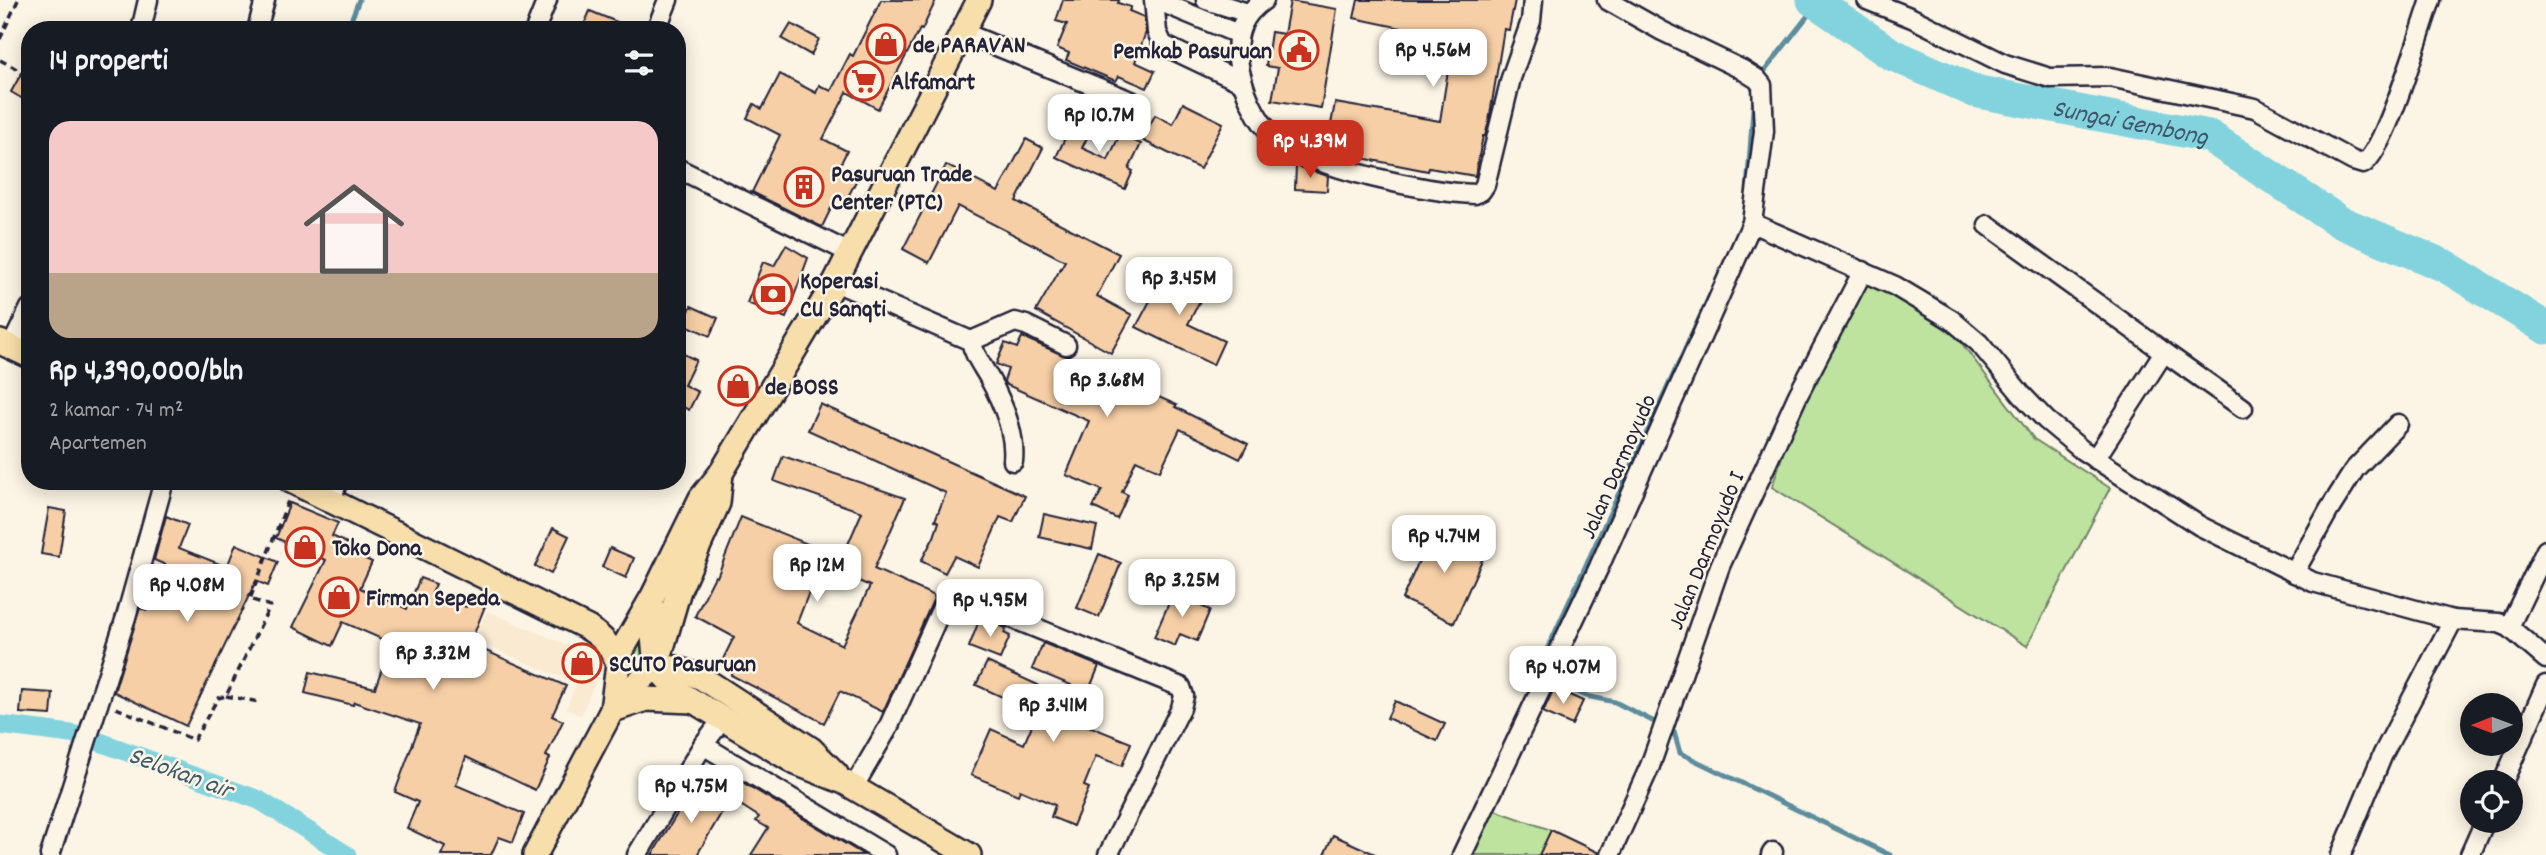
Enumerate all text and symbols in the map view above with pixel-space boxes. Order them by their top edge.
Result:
shop icon: de PARAVAN [865,23,907,65]
public building icon: Pemkab Pasuruan [1278,29,1320,71]
pin: Rp 4.56M [1361,29,1505,89]
place label: de PARAVAN [913,30,1026,64]
text: Rp 4.56M [1395,35,1471,68]
place label: Pemkab Pasuruan [1113,36,1272,70]
text: 14 properti [49,42,168,85]
icon: filters [620,44,658,82]
supermarket icon: Alfamart [843,60,885,102]
place label: Alfamart [891,67,975,101]
water label: Sungai Gembong [2049,91,2212,158]
pin: Rp 10.7M [1027,94,1171,154]
text: Rp 10.7M [1064,100,1134,133]
pin: Rp 4.39M [1238,120,1382,180]
text: Rp 4.39M [1273,126,1347,159]
place label: Pasuruan Trade Center (PTC) [831,159,973,221]
icon: home [291,166,417,292]
building icon: Pasuruan Trade Center (PTC) [783,166,825,208]
pin: Rp 3.45M [1107,258,1251,317]
text: Rp 3.45M [1142,263,1216,296]
place label: Koperasi CU Sanqti [800,266,886,328]
bank icon: Koperasi CU Sanqti [752,273,794,315]
text: Rp 4,390,000/bln [49,352,243,395]
pin: Rp 3.68M [1035,360,1179,419]
shop icon: de BOSS [717,365,759,407]
text: Rp 3.68M [1069,365,1145,398]
place label: de BOSS [765,372,839,406]
street label: Jalan Darmoyudo [1573,389,1667,545]
text: 2 kamar · 74 m² [49,395,183,428]
text: Apartemen [49,428,147,461]
street label: Jalan Darmoyudo I [1661,466,1755,635]
pin: Rp 4.74M [1372,516,1516,575]
text: Rp 4.74M [1408,521,1480,554]
shop icon: Toko Dona [284,526,326,568]
place label: Toko Dona [332,533,422,567]
pin: Rp 12M [760,544,874,604]
text: Rp 12M [789,550,845,583]
pin: Rp 3.25M [1110,560,1254,619]
pin: Rp 4.08M [115,564,259,624]
text: Rp 3.25M [1144,565,1220,598]
text: Rp 4.08M [149,570,225,603]
shop icon: Firman Sepeda [318,576,360,618]
pin: Rp 4.95M [918,580,1062,639]
place label: Firman Sepeda [366,583,500,617]
text: Rp 4.95M [952,585,1028,618]
pin: Rp 3.32M [361,632,505,692]
text: Rp 3.32M [396,638,470,671]
shop icon: SCUTO Pasuruan [561,642,603,684]
pin: Rp 4.07M [1491,646,1635,706]
place label: SCUTO Pasuruan [609,649,756,683]
text: Rp 4.07M [1525,652,1601,685]
pin: Rp 3.41M [981,684,1125,744]
text: Rp 3.41M [1018,690,1088,723]
north arrow [2460,693,2524,756]
map controls [2460,693,2523,833]
water label: Selokan air [123,738,240,811]
pin: Rp 4.75M [619,766,763,825]
button: locate [2460,770,2523,833]
text: Rp 4.75M [654,771,728,804]

